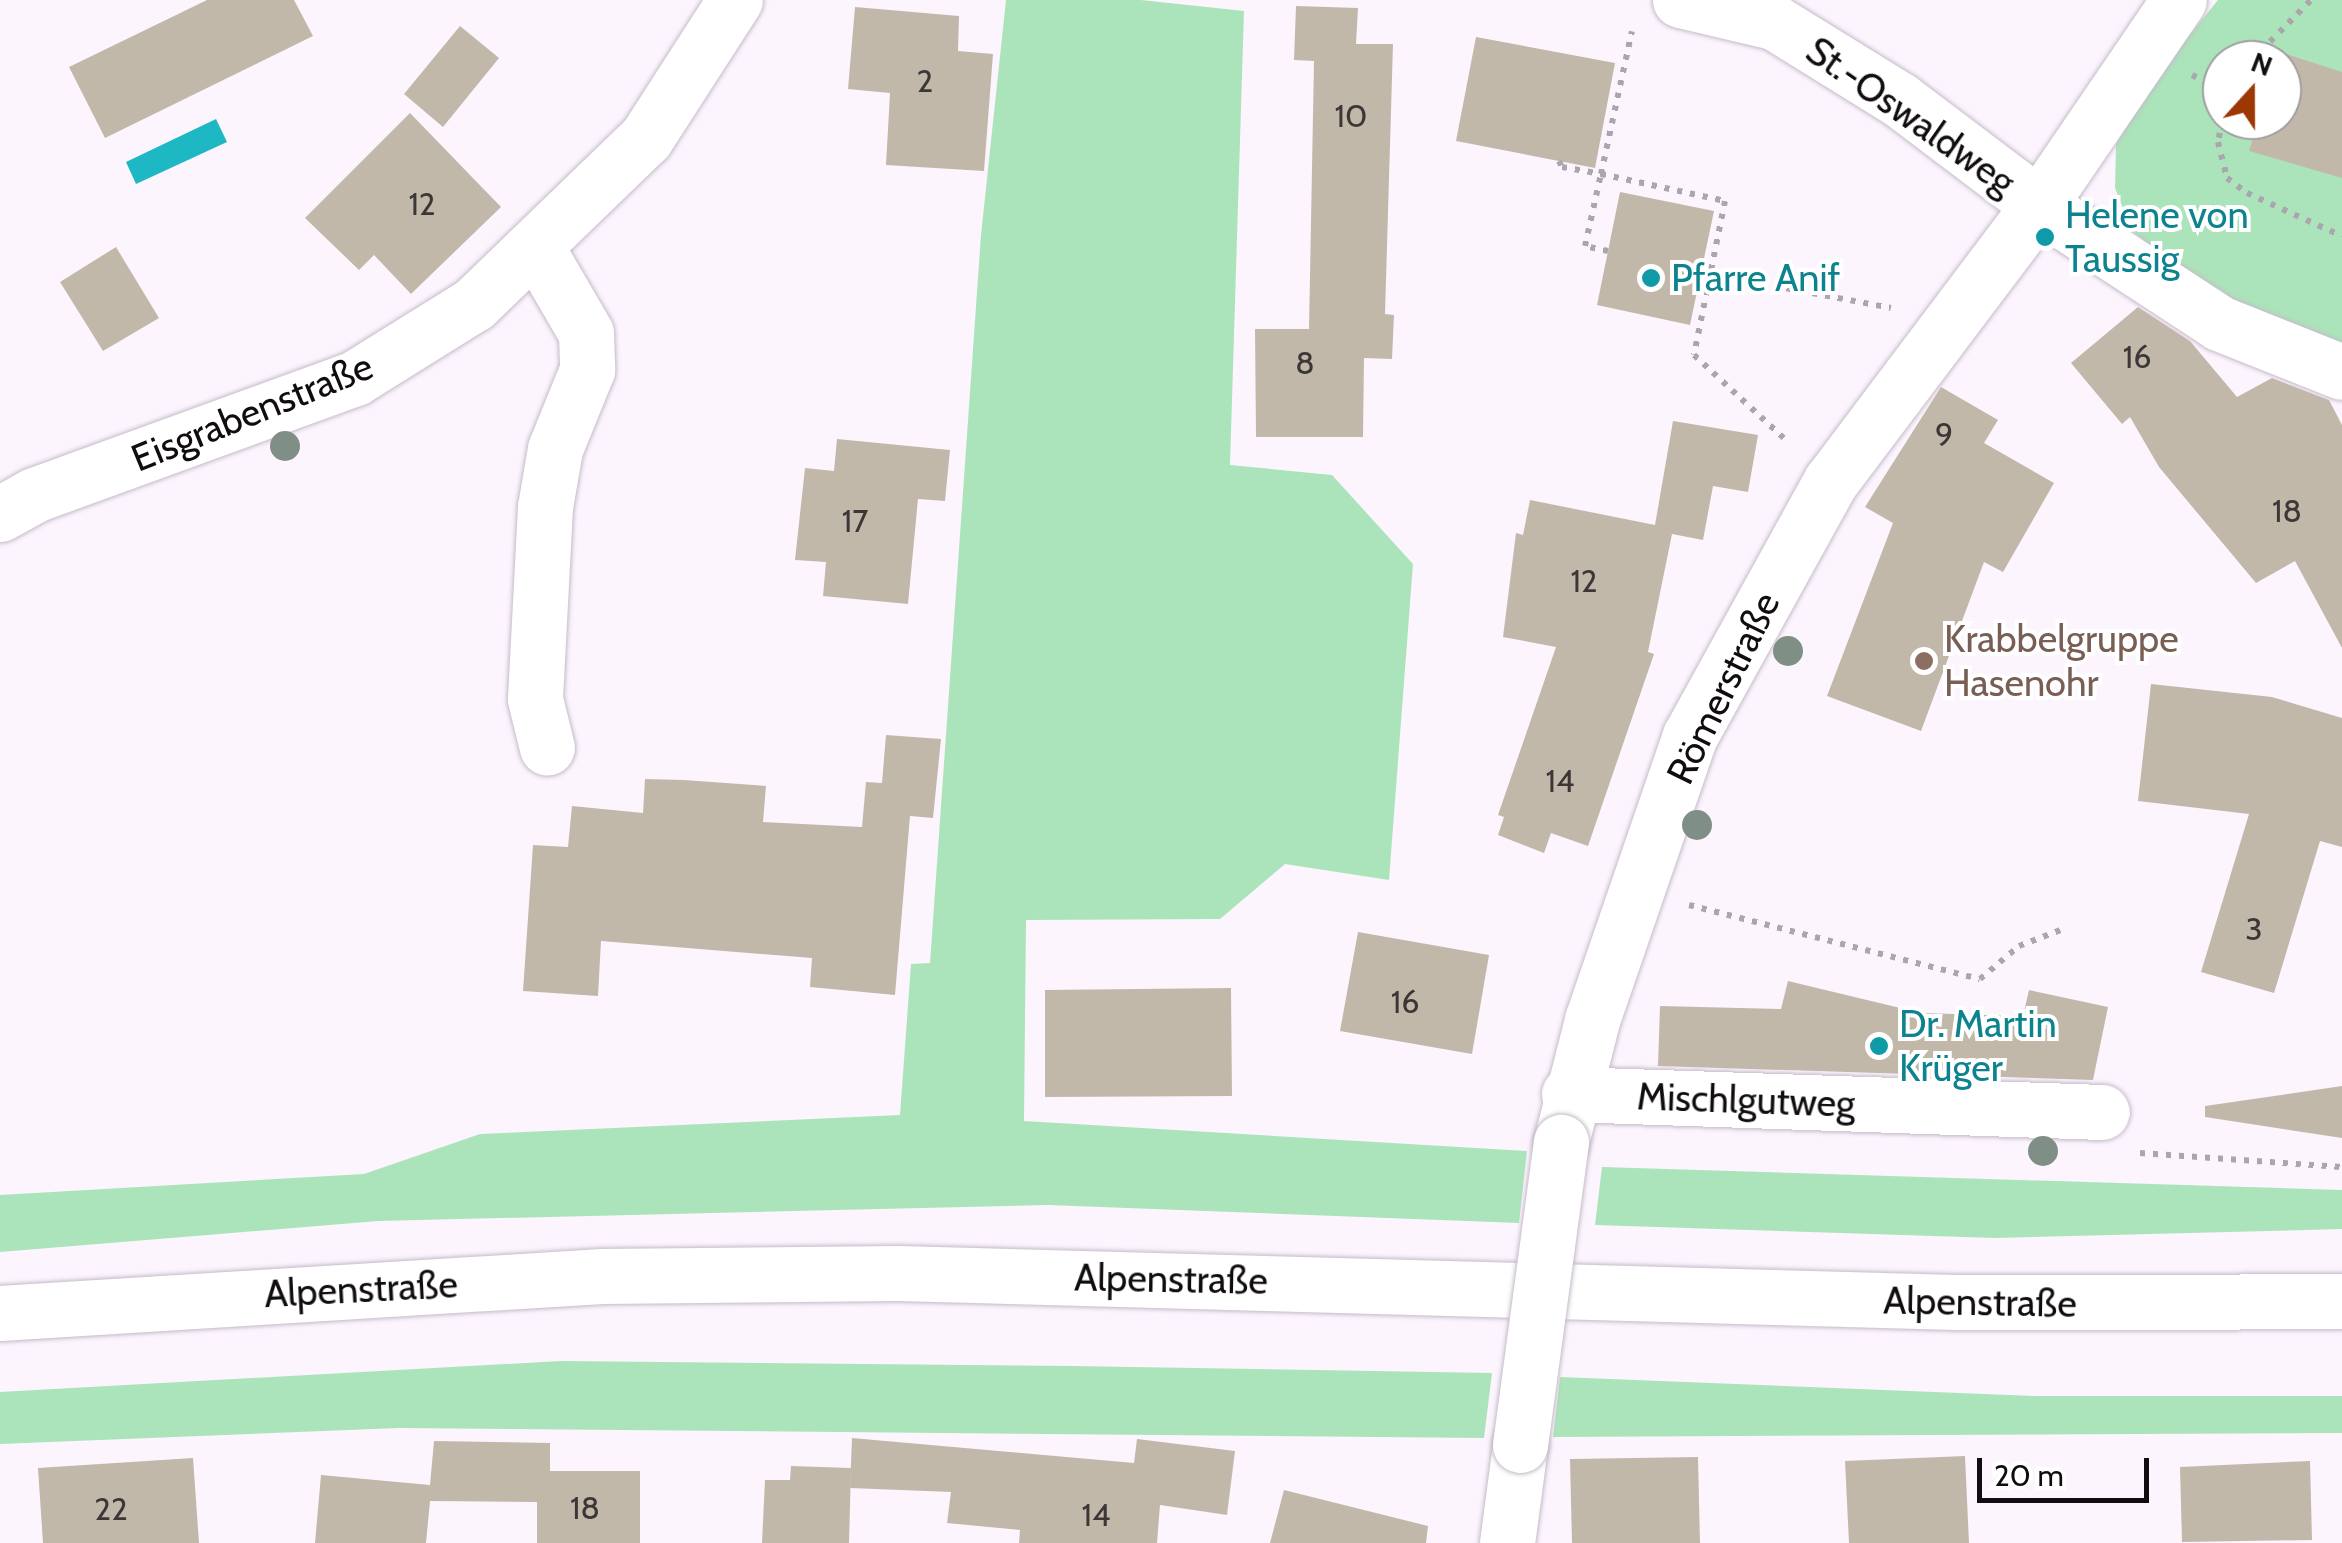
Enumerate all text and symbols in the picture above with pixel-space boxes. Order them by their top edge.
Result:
street label: St.-Oswaldweg [1798,27,2024,205]
north arrow [2202,40,2302,140]
text: N [2247,44,2277,83]
house number: 2 [917,62,933,100]
house number: 10 [1335,97,1367,135]
house number: 12 [408,185,436,223]
place label: Helene von Taussig [2065,192,2249,282]
marker: Helene von Taussig [2034,226,2056,248]
place label: Pfarre Anif [1671,255,1840,301]
marker: Pfarre Anif [1640,267,1662,289]
house number: 16 [2123,338,2151,376]
street label: Eisgrabenstraße [125,343,379,481]
house number: 8 [1295,344,1315,382]
house number: 9 [1935,415,1953,453]
house number: 18 [2272,492,2302,530]
house number: 17 [842,502,868,540]
house number: 12 [1570,562,1598,600]
street label: Römerstraße [1657,585,1789,791]
place label: Krabbelgruppe Hasenohr [1944,616,2179,706]
marker: Krabbelgruppe Hasenohr [1913,650,1935,672]
house number: 14 [1546,762,1574,800]
house number: 3 [2245,910,2263,948]
house number: 16 [1391,983,1419,1021]
place label: Dr. Martin Krüger [1899,1001,2057,1090]
marker: Dr. Martin Krüger [1868,1035,1890,1057]
street label: Mischlgutweg [1636,1073,1856,1127]
street label: Alpenstraße [1074,1255,1268,1303]
street label: Alpenstraße [263,1261,459,1317]
street label: Alpenstraße [1883,1278,2077,1326]
scale bar [1982,1438,2154,1500]
text: 20 m [1994,1457,2064,1494]
house number: 18 [570,1489,600,1527]
house number: 22 [94,1490,128,1528]
house number: 14 [1082,1496,1110,1534]

